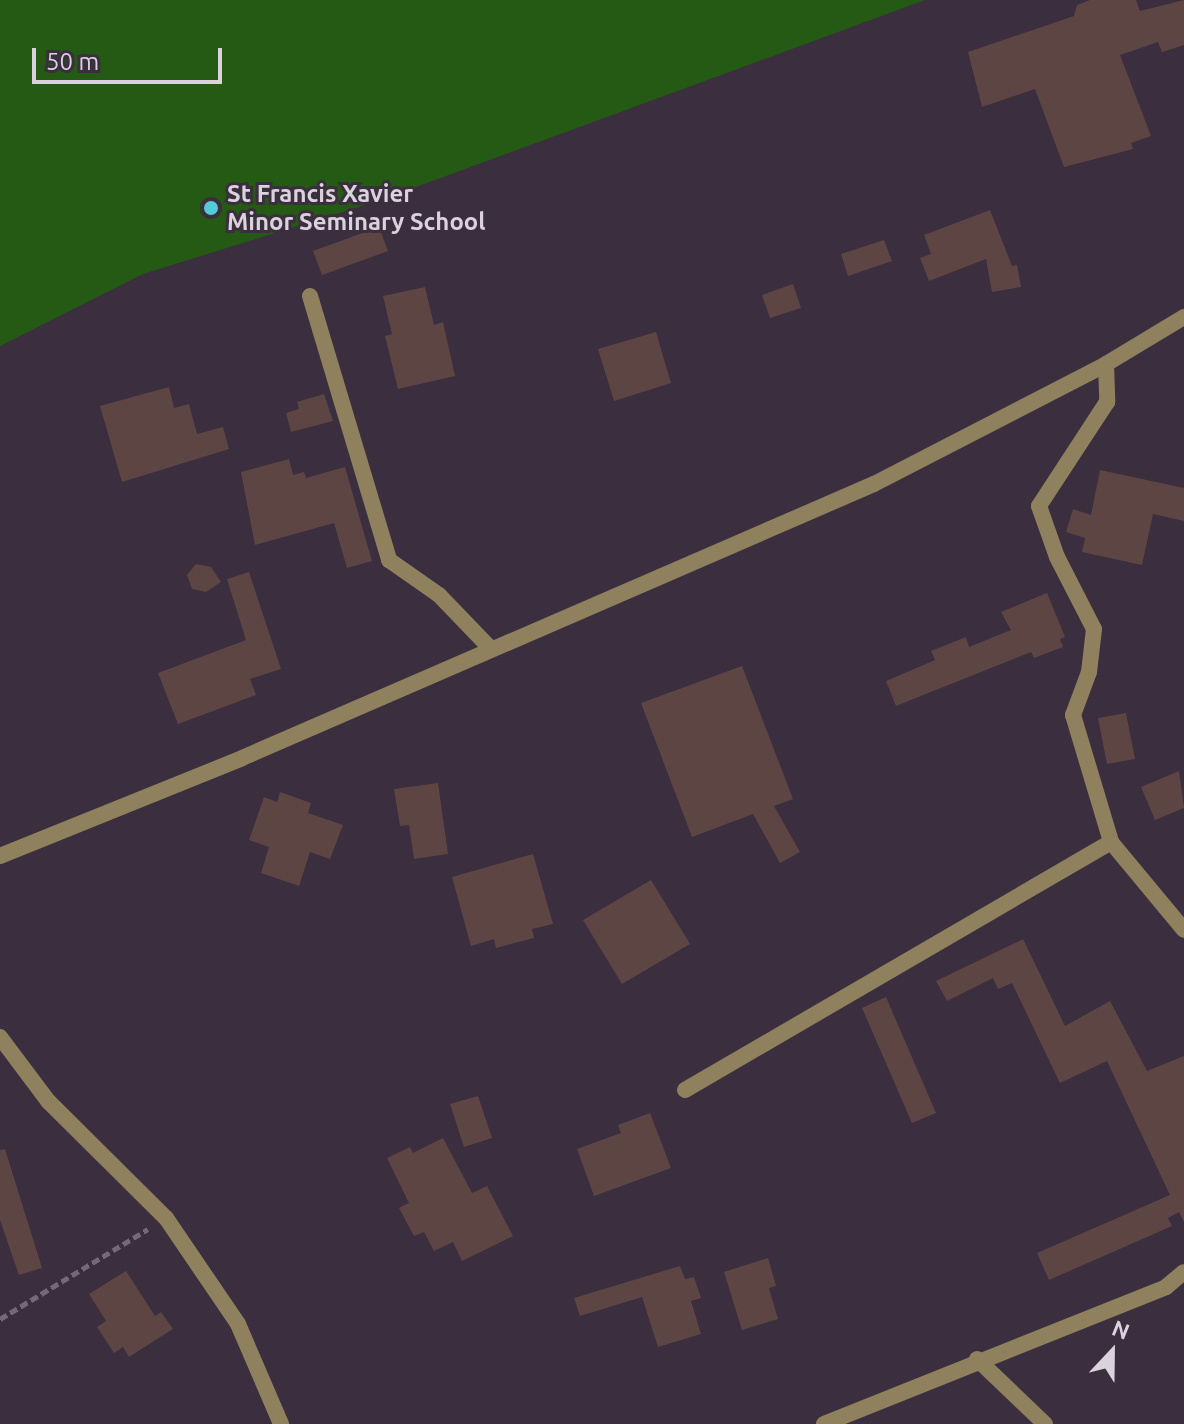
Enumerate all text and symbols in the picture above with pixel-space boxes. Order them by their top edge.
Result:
scale bar [36,32,226,82]
text: 50 m [46,48,99,75]
place label: St Francis Xavier Minor Seminary School [227,180,486,236]
marker: St Francis Xavier Minor Seminary School [202,199,220,217]
north arrow [1072,1312,1152,1392]
text: N [1109,1315,1133,1344]

